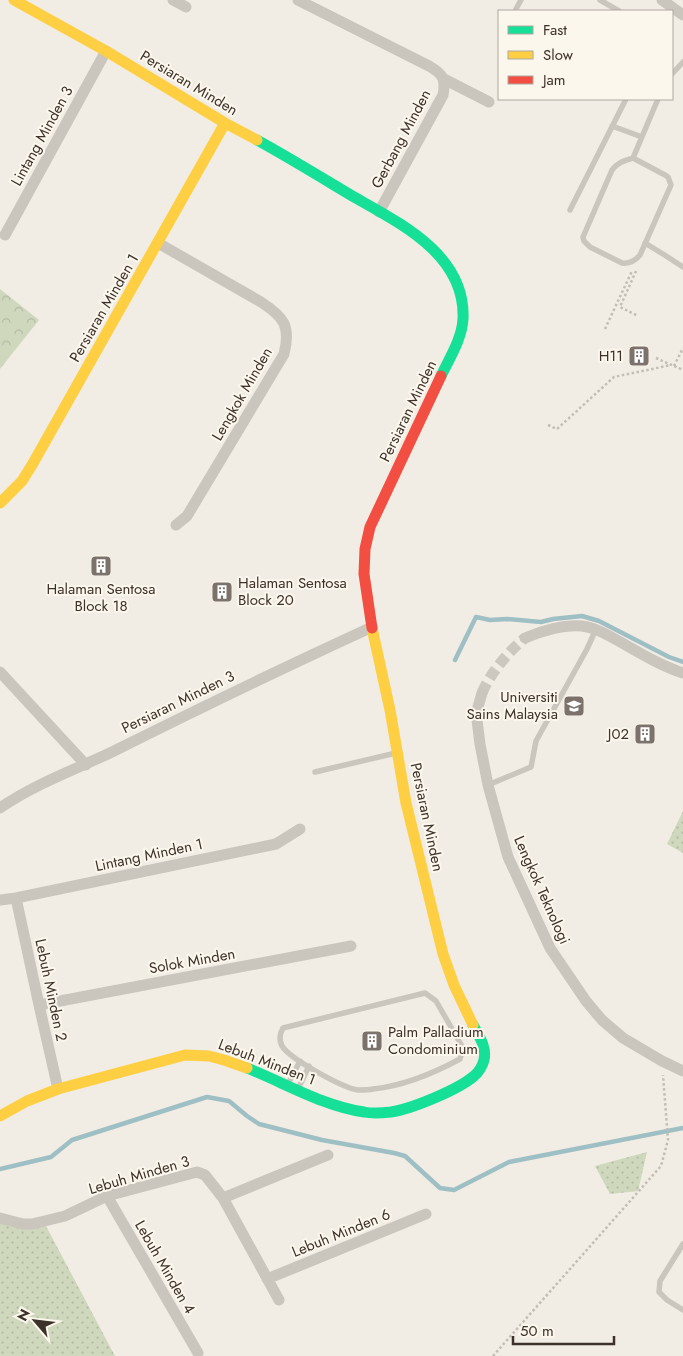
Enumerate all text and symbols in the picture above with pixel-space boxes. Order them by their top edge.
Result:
legend [498,10,673,100]
text: Fast [543,19,567,41]
text: Slow [543,44,574,66]
street label: Persiaran Minden [136,45,242,121]
text: Jam [541,69,566,91]
street label: Lintang Minden 3 [5,82,79,190]
street label: Gerbang Minden [366,86,436,192]
street label: Persiaran Minden 1 [64,250,144,366]
street label: Lengkok Minden [206,343,278,445]
building icon: H11 [627,344,651,368]
place label: H11 [599,345,623,367]
street label: Persiaran Minden [374,356,442,466]
building icon: Halaman Sentosa Block 18 [89,554,113,578]
place label: Halaman Sentosa Block 20 [238,572,347,611]
place label: Halaman Sentosa Block 18 [47,578,155,617]
building icon: Halaman Sentosa Block 20 [210,580,234,604]
street label: Persiaran Minden 3 [118,665,238,739]
place label: Universiti Sains Malaysia [467,686,558,725]
school or university icon: Universiti Sains Malaysia [562,694,586,718]
building icon: J02 [633,722,657,746]
place label: J02 [606,723,629,745]
street label: Persiaran Minden [405,761,449,873]
street label: Lengkok Teknologi [508,832,576,948]
street label: Lintang Minden 1 [93,833,205,877]
street label: Lebuh Minden 2 [29,937,73,1043]
street label: Solok Minden [147,943,237,979]
place label: Palm Palladium Condominium [388,1021,484,1060]
building icon: Palm Palladium Condominium [360,1029,384,1053]
street label: Lebuh Minden 1 [215,1033,319,1091]
street label: Lebuh Minden 3 [86,1150,192,1200]
street label: Lebuh Minden 6 [288,1203,394,1263]
street label: Lebuh Minden 4 [129,1216,201,1318]
north arrow [10,1296,60,1346]
text: N [12,1305,35,1325]
scale bar [513,1314,614,1346]
text: 50 m [520,1320,554,1342]

